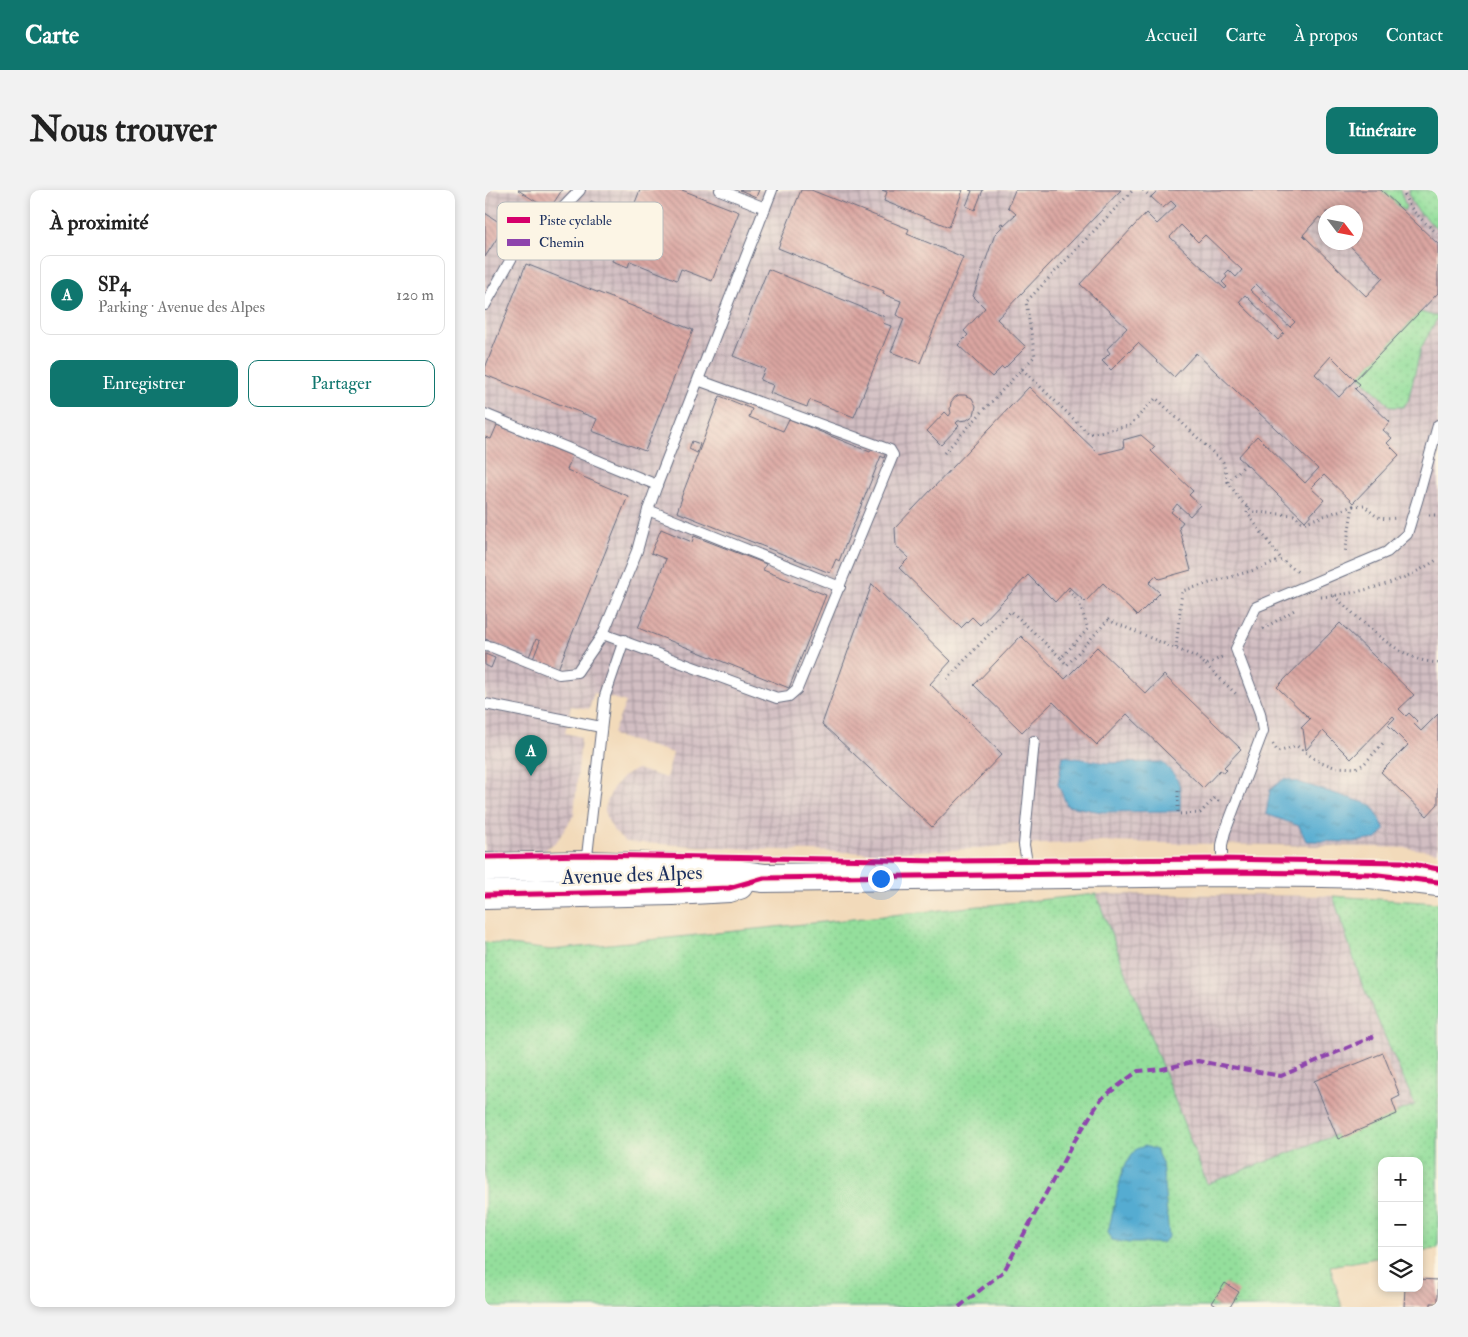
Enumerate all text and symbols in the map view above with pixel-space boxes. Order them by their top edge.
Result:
text: Carte [25,20,79,51]
text: Accueil [1145,24,1198,47]
text: Carte [1226,24,1266,47]
text: À propos [1294,24,1358,47]
text: Contact [1386,24,1443,47]
button: Itinéraire [1326,107,1438,154]
text: Nous trouver [30,108,217,152]
legend [497,202,663,260]
north arrow [1318,205,1363,250]
text: À proximité [50,209,148,236]
text: Piste cyclable [539,212,612,230]
text: Chemin [539,234,584,251]
text: SP4 [98,273,130,297]
text: A [62,285,72,305]
text: 120 m [396,285,434,305]
text: Parking · Avenue des Alpes [98,297,265,317]
button: Enregistrer [50,360,238,407]
button: Partager [248,360,435,407]
pin: A [515,735,547,776]
street label: Avenue des Alpes [560,859,703,891]
your location [868,866,894,892]
map controls [1378,1157,1423,1292]
button: + [1378,1157,1423,1202]
button: − [1378,1202,1423,1247]
button: layers [1378,1247,1423,1292]

